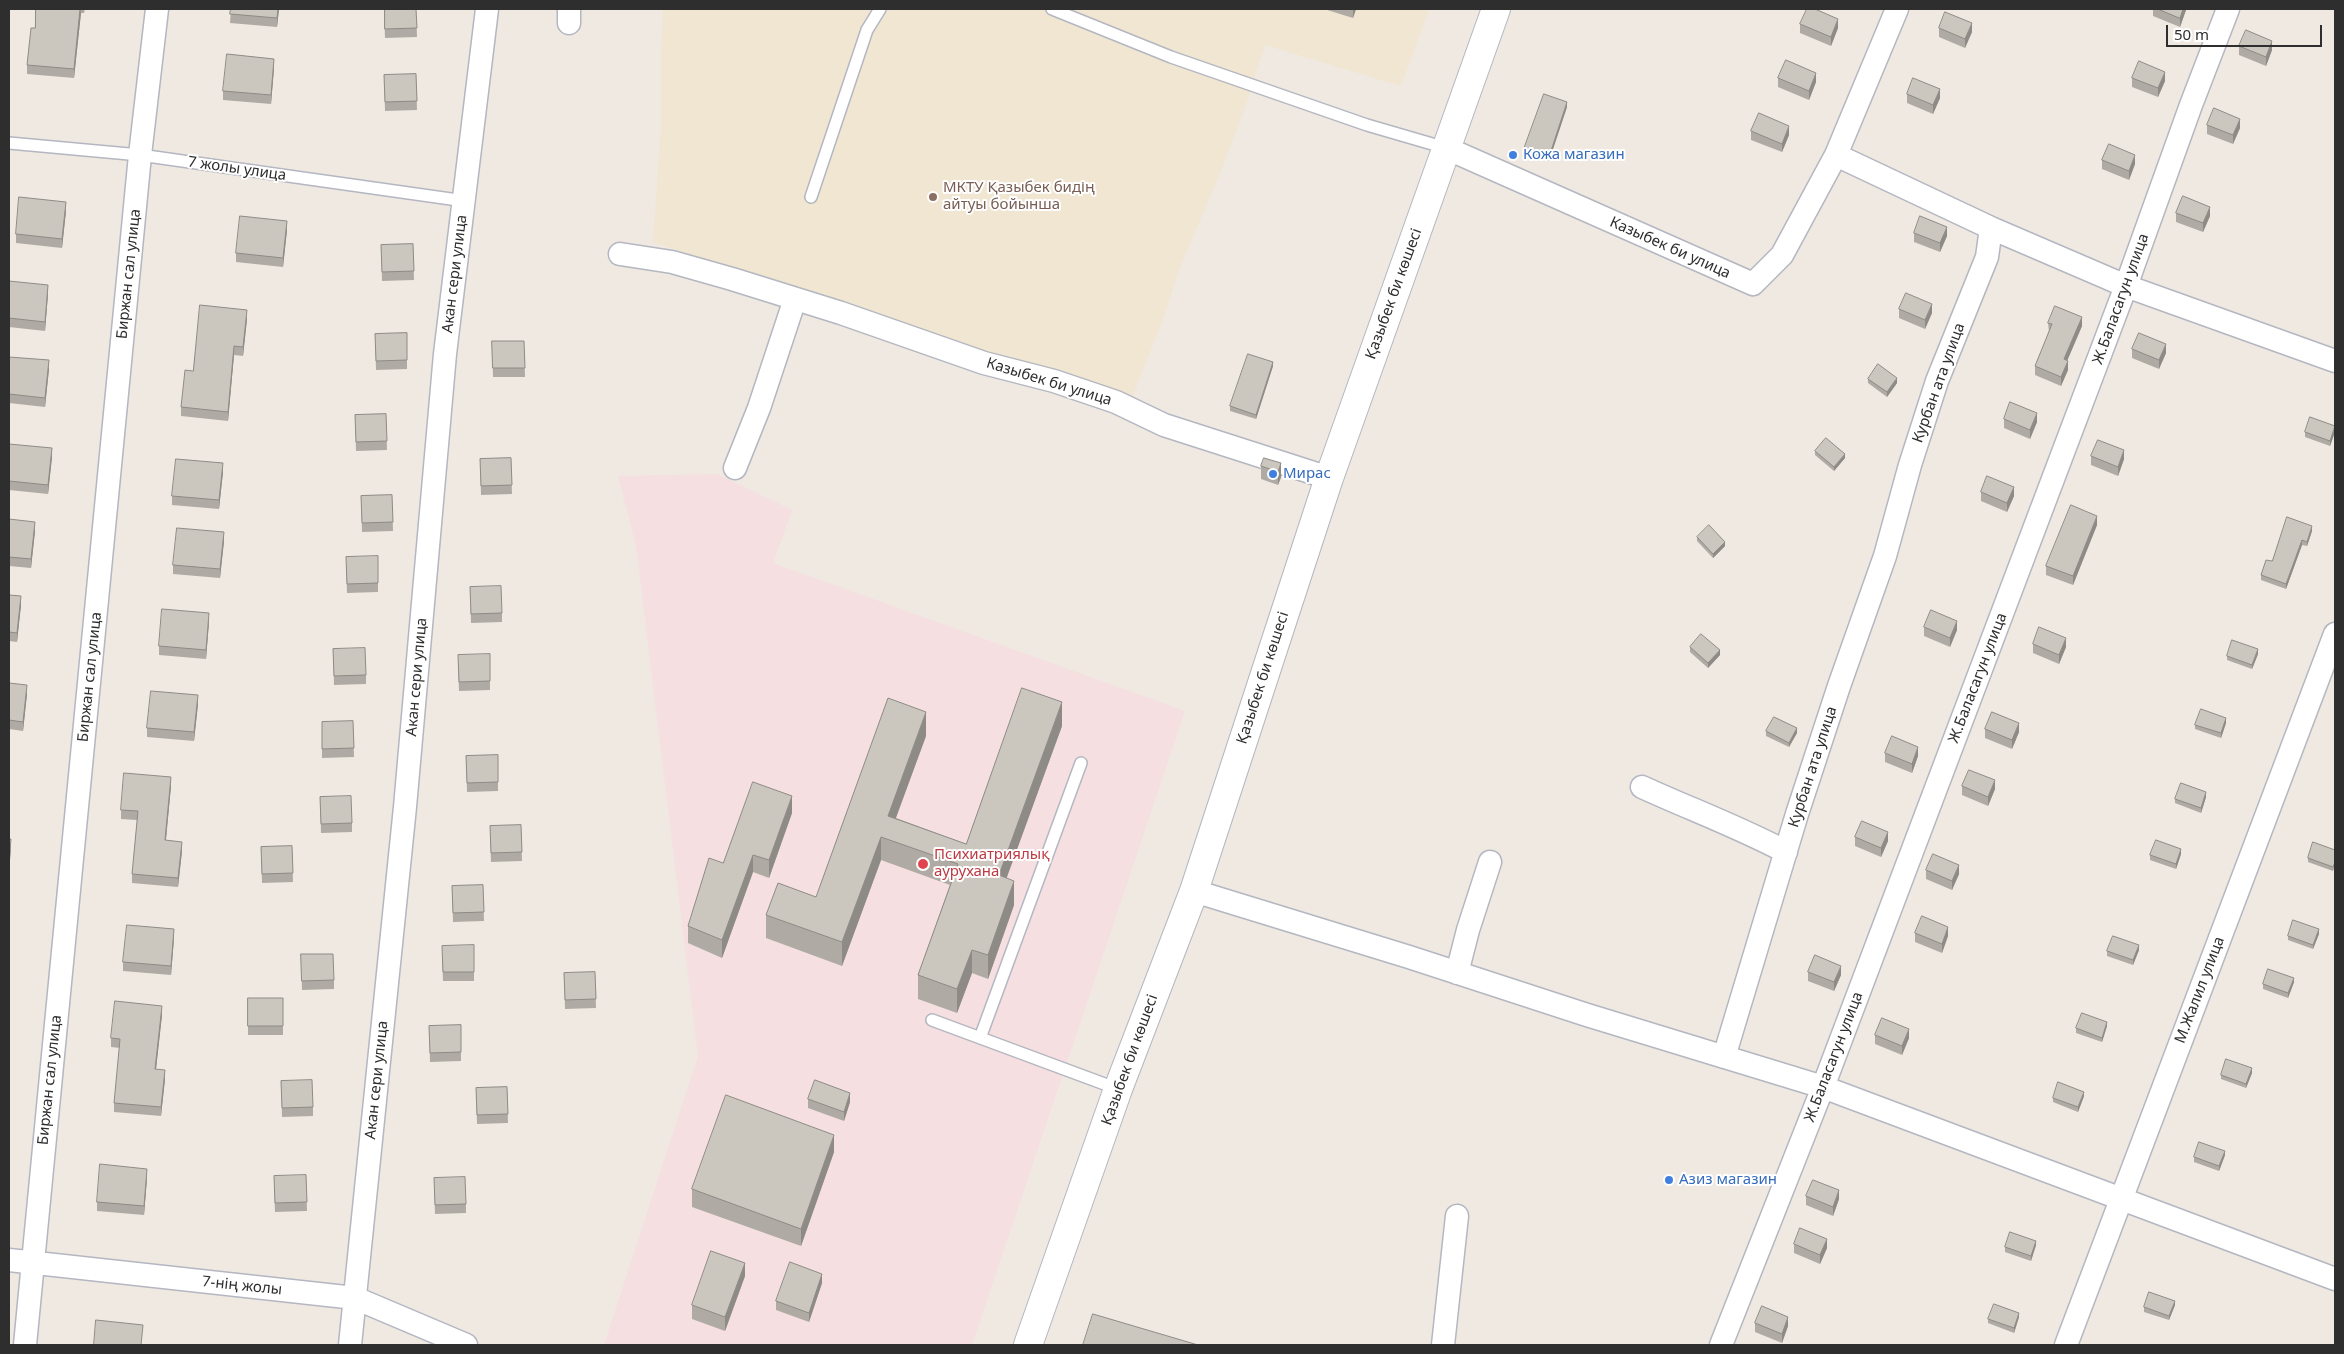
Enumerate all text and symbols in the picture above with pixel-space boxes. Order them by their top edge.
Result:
scale bar [2169,15,2325,47]
text: 50 m [2174,24,2209,44]
place label: Кожа магазин [1523,146,1625,164]
marker: Кожа магазин [1507,149,1519,161]
street label: 7 жолы улица [187,153,287,185]
place label: МКТУ Қазыбек бидің айтуы бойынша [943,179,1095,214]
marker: МКТУ Қазыбек бидің айтуы бойынша [927,191,939,203]
street label: Биржан сал улица [113,208,145,340]
street label: Казыбек би улица [1607,213,1733,283]
street label: Акан сери улица [439,214,471,334]
street label: Қазыбек би көшесі [1362,226,1426,362]
street label: Ж.Баласагун улица [2089,231,2153,367]
street label: Курбан ата улица [1909,321,1969,445]
street label: Казыбек би улица [984,354,1114,410]
place label: Мирас [1283,465,1331,483]
marker: Мирас [1267,468,1279,480]
street label: Қазыбек би көшесі [1233,610,1293,746]
street label: Ж.Баласагун улица [1945,610,2011,746]
street label: Биржан сал улица [74,611,106,743]
street label: Акан сери улица [403,617,431,737]
street label: Курбан ата улица [1785,704,1841,830]
place label: Психиатриялық аурухана [934,846,1049,881]
marker: Психиатриялық аурухана [916,857,930,871]
street label: М.Жалил улица [2171,934,2229,1046]
street label: Ж.Баласагун улица [1801,989,1867,1125]
street label: Қазыбек би көшесі [1098,992,1162,1128]
street label: Биржан сал улица [34,1014,66,1146]
street label: Акан сери улица [362,1020,392,1140]
place label: Азиз магазин [1679,1171,1777,1189]
marker: Азиз магазин [1663,1174,1675,1186]
street label: 7-нің жолы [201,1273,283,1299]

